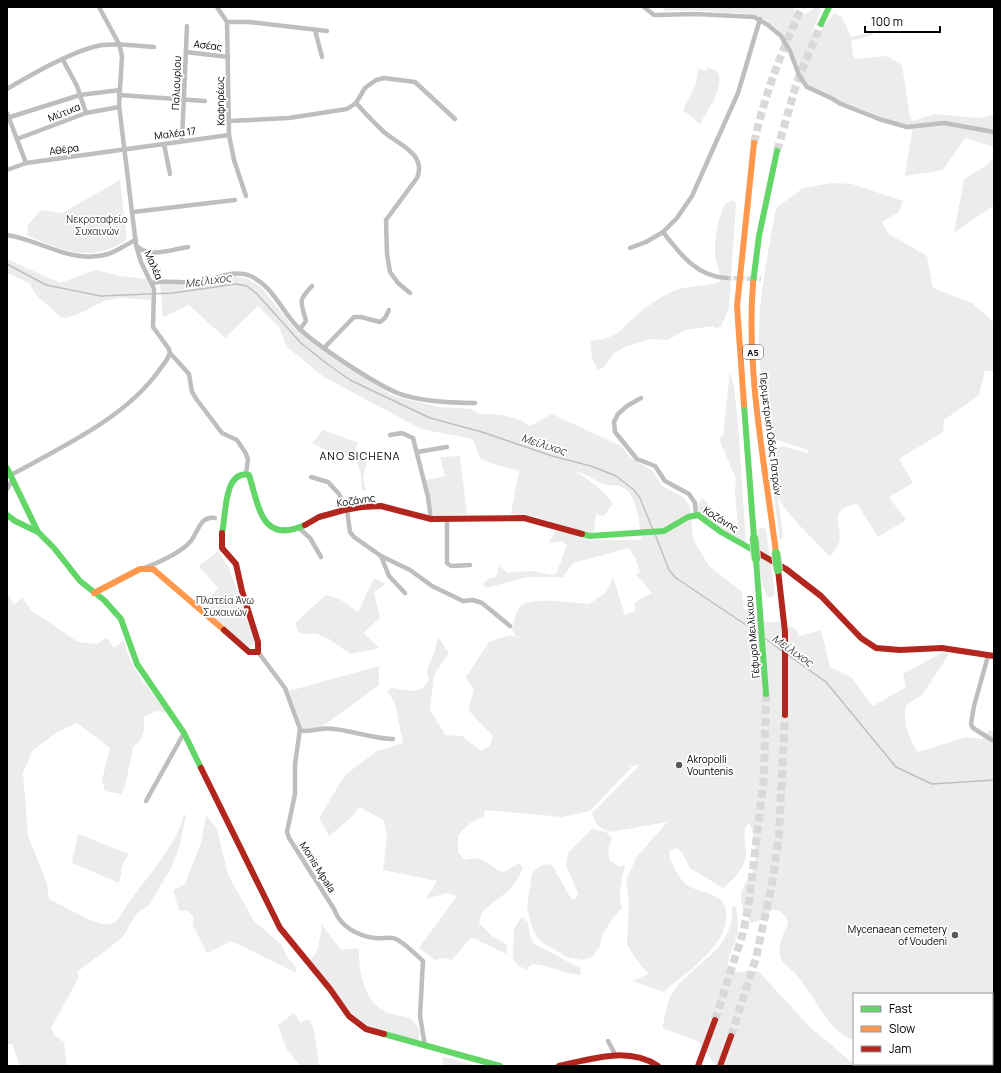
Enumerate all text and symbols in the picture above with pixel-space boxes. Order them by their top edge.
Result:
scale bar [865,8,940,34]
text: 100 m [871,13,903,30]
street label: Ασέας [193,36,224,54]
street label: Παλιουρίου [168,55,184,110]
street label: Καφηρέως [213,76,227,126]
street label: Μύτικα [46,99,82,125]
street label: Μαλέα 17 [153,124,197,142]
street label: Αθέρα [48,140,80,158]
park label: Νεκροταφείο Συχαινών [66,212,128,238]
street label: Μαλέα [141,248,167,282]
water label: Μείλιχος [184,269,233,291]
road number: Α5 [743,345,763,359]
street label: Περιμετρική Οδός Πατρών [757,372,785,496]
water label: Μείλιχος [520,430,569,459]
district label: ANO SICHENA [319,448,401,463]
street label: Κοζάνης [336,490,377,510]
street label: Κοζάνης [701,503,742,535]
park label: Πλατεία Άνω Συχαινών [196,593,254,619]
street label: Γέφυρα Μειλίχιου [741,595,763,679]
water label: Μείλιχος [770,630,817,670]
place label: Akropolli Vountenis [687,752,733,778]
marker: Akropolli Vountenis [674,760,684,770]
street label: Monis Mpala [297,839,339,895]
place label: Mycenaean cemetery of Voudeni [848,922,948,948]
marker: Mycenaean cemetery of Voudeni [950,930,960,940]
legend [853,993,993,1065]
text: Fast [889,1000,913,1017]
text: Slow [889,1020,915,1037]
text: Jam [889,1040,911,1057]

